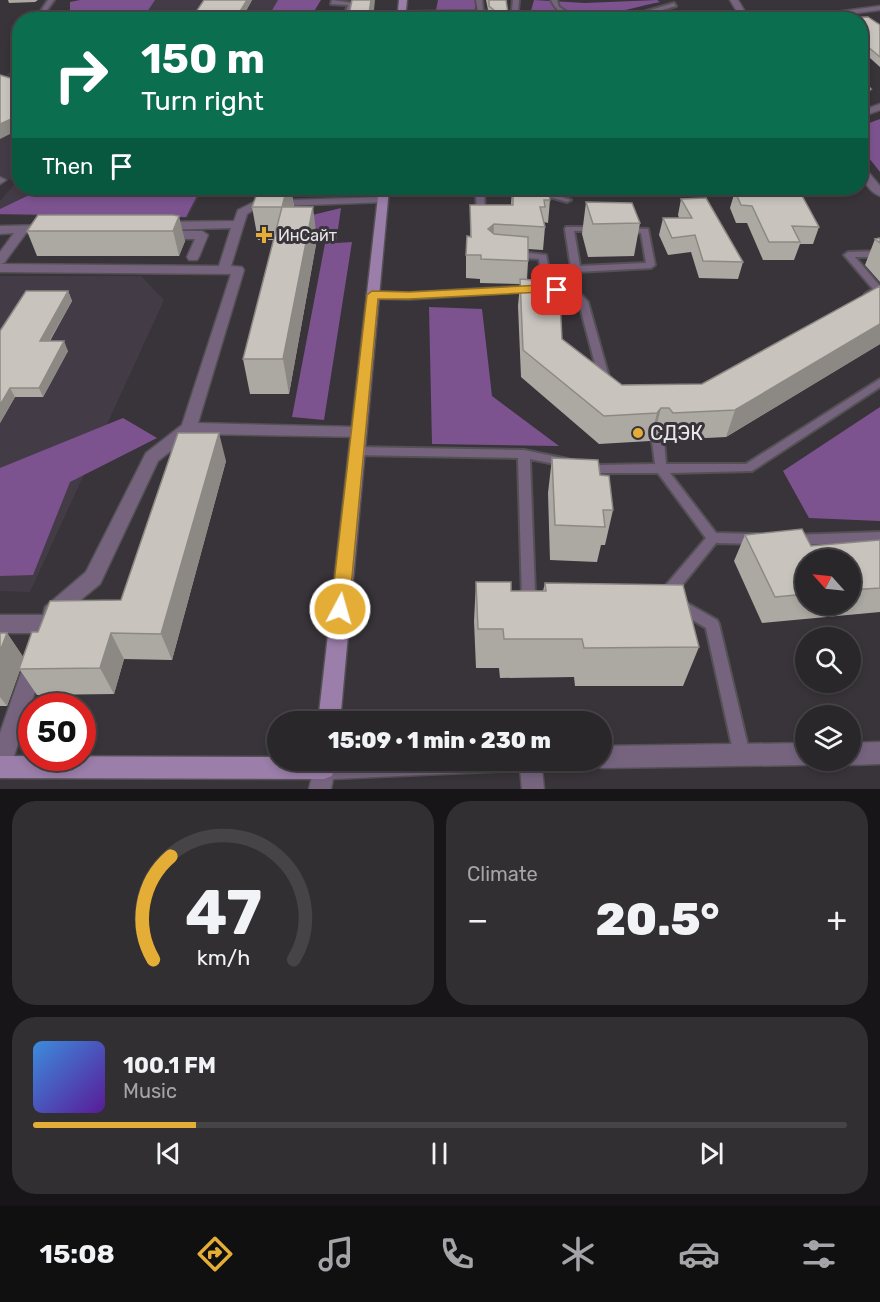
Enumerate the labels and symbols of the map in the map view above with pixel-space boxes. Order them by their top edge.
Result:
marker: ИнСайт [255,226,273,244]
place label: ИнСайт [278,226,337,245]
pin [531,264,582,315]
place label: СДЭК [650,421,703,445]
marker: СДЭК [631,426,645,440]
north arrow [795,549,861,615]
position arrow [308,577,372,641]
speed limit sign: 50 [18,693,96,771]

